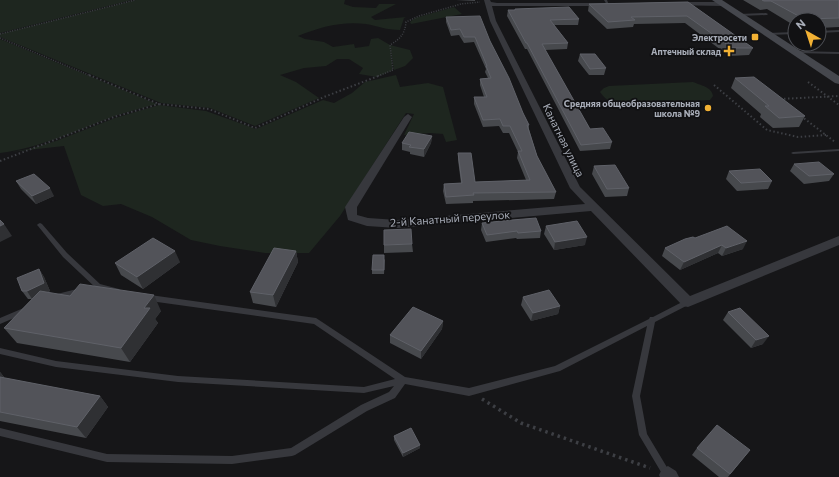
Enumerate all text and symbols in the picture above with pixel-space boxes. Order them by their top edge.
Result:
north arrow [787,12,827,52]
text: N [793,16,808,31]
place label: Электросети [692,32,747,43]
marker: Электросети [750,32,760,42]
place label: Аптечный склад [651,46,721,57]
marker: Аптечный склад [724,46,734,56]
place label: Средняя общеобразовательная школа №9 [564,98,700,119]
street label: Канатная улица [541,101,587,179]
marker: Средняя общеобразовательная школа №9 [703,103,713,113]
street label: 2-й Канатный переулок [390,207,511,229]

